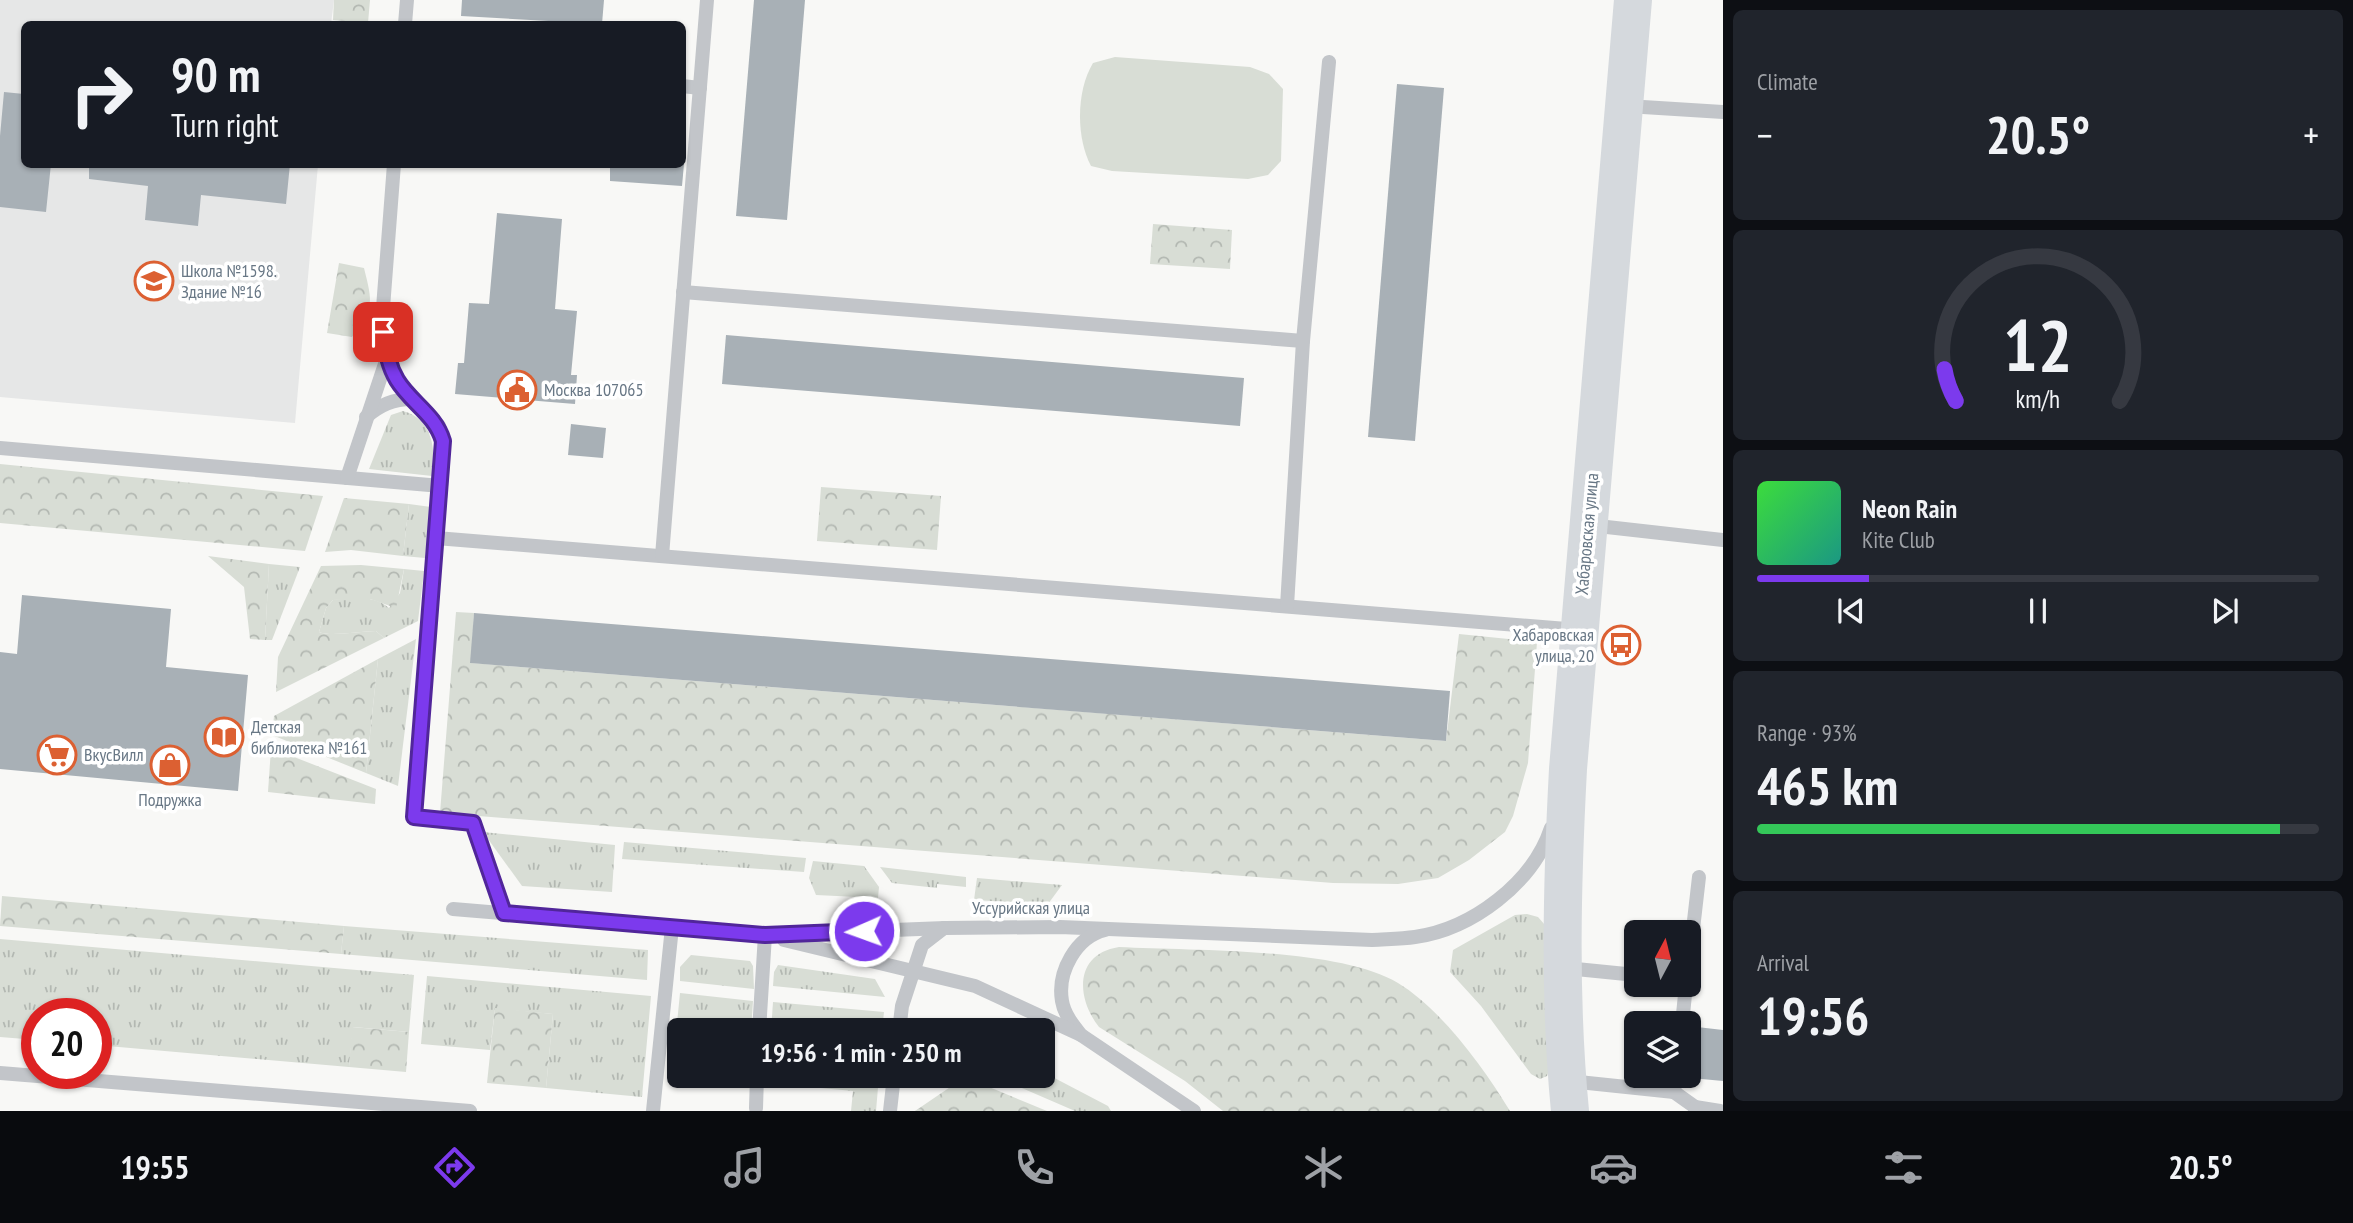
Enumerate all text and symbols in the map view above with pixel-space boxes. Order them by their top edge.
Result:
text: 90 m [171,42,260,106]
icon: right [56,49,147,140]
text: Climate [1757,67,1818,96]
text: 20.5° [1986,101,2090,168]
text: Turn right [171,104,279,146]
text: − [1757,110,1773,159]
text: + [2303,110,2319,159]
place label: Школа №1598. Здание №16 [181,259,277,303]
school or university icon: Школа №1598. Здание №16 [133,260,175,302]
text: 12 [2003,298,2073,392]
pin [353,302,413,362]
icon: arrive [364,313,402,351]
public building icon: Москва 107065 [496,369,538,411]
place label: Москва 107065 [544,378,644,401]
text: km/h [2016,383,2060,415]
street label: Хабаровская улица [1570,472,1603,596]
text: Neon Rain [1862,492,1957,525]
text: Kite Club [1862,525,1935,554]
icon: previous [1832,592,1870,630]
icon: pause [2019,592,2057,630]
icon: next [2206,592,2244,630]
place label: Хабаровская улица, 20 [1512,623,1594,667]
bus stop icon: Хабаровская улица, 20 [1600,624,1642,666]
place label: Детская библиотека №161 [251,715,367,759]
library icon: Детская библиотека №161 [203,716,245,758]
text: Range · 93% [1757,718,1857,747]
supermarket icon: ВкусВилл [36,734,78,776]
place label: ВкусВилл [84,743,144,766]
shop icon: Подружка [149,744,191,786]
text: 465 km [1757,752,1898,819]
place label: Подружка [138,788,202,811]
position arrow [827,894,901,968]
street label: Уссурийская улица [972,896,1090,919]
north arrow [1624,920,1701,998]
map controls [1624,920,1701,1088]
text: Arrival [1757,948,1809,977]
text: 19:56 [1757,982,1869,1049]
speed limit sign: 20 [21,998,112,1089]
button: layers [1624,1011,1701,1088]
text: 19:56 · 1 min · 250 m [761,1036,961,1069]
icon: directions [430,1143,479,1192]
icon: music [720,1143,769,1192]
icon: phone [1010,1143,1059,1192]
icon: climate [1299,1143,1348,1192]
icon: car [1589,1143,1638,1192]
icon: filters [1879,1143,1928,1192]
text: 19:55 [120,1146,190,1188]
text: 20.5° [2168,1146,2233,1188]

